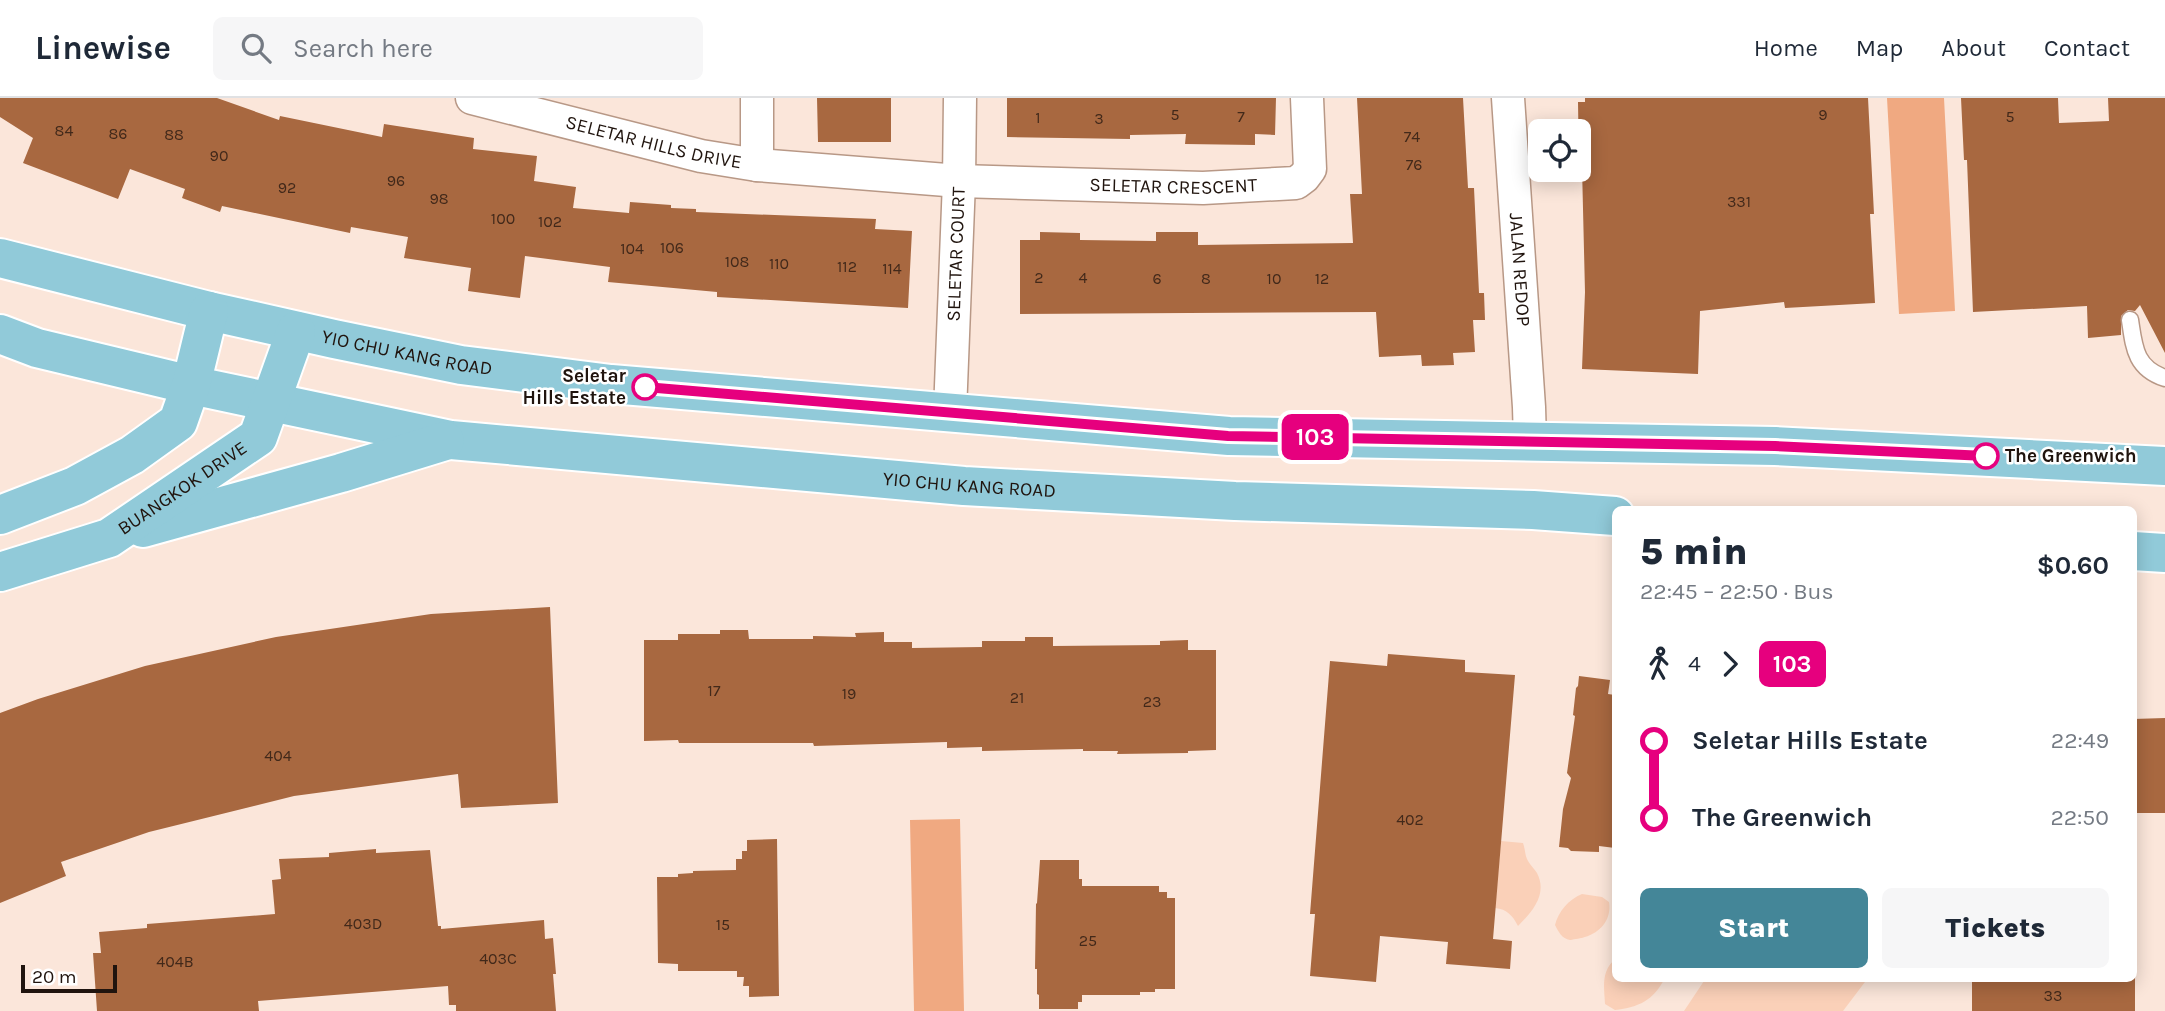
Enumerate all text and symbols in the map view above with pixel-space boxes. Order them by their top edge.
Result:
search box [213,17,703,80]
text: Linewise [35,29,171,67]
icon: search [237,29,275,67]
text: Search here [293,33,433,64]
text: Home [1754,34,1818,62]
text: Map [1856,34,1903,62]
text: About [1941,34,2006,62]
text: Contact [2044,34,2130,62]
house number: 5 [1170,105,1180,124]
house number: 9 [1818,105,1828,124]
house number: 7 [1237,107,1245,126]
house number: 5 [2005,107,2015,126]
house number: 1 [1035,108,1041,127]
house number: 3 [1094,109,1104,128]
street label: SELETAR HILLS DRIVE [563,111,743,173]
map controls [1528,119,1591,182]
button: locate [1528,119,1591,182]
house number: 84 [55,121,73,140]
house number: 86 [109,124,128,143]
house number: 88 [164,125,184,144]
house number: 74 [1404,127,1420,146]
house number: 90 [210,146,228,165]
house number: 76 [1406,155,1422,174]
house number: 96 [387,171,405,190]
street label: SELETAR CRESCENT [1089,174,1258,199]
house number: 92 [278,178,296,197]
street label: SELETAR COURT [943,186,970,322]
house number: 98 [429,189,449,208]
house number: 331 [1727,192,1751,211]
house number: 100 [491,209,515,228]
house number: 102 [538,212,562,231]
street label: JALAN REDOP [1505,212,1534,327]
house number: 106 [660,238,684,257]
house number: 104 [620,239,644,258]
house number: 108 [725,252,749,271]
house number: 110 [769,254,789,273]
house number: 112 [837,257,857,276]
house number: 114 [882,259,902,278]
house number: 2 [1034,268,1044,287]
house number: 4 [1079,268,1088,287]
house number: 6 [1152,269,1162,288]
house number: 8 [1201,269,1211,288]
house number: 10 [1267,269,1281,288]
house number: 12 [1315,269,1329,288]
street label: YIO CHU KANG ROAD [319,326,494,380]
place label: Seletar Hills Estate [523,365,627,409]
marker: Seletar Hills Estate [632,374,658,400]
line badge: 103 [1275,414,1355,460]
text: 103 [1296,423,1334,451]
street label: BUANGKOK DRIVE [114,437,251,540]
marker: The Greenwich [1973,443,1999,469]
place label: The Greenwich [2005,445,2137,467]
street label: YIO CHU KANG ROAD [882,468,1056,502]
text: 5 min [1640,529,1748,574]
text: $0.60 [2037,550,2109,581]
text: 22:45 – 22:50 · Bus [1640,578,1834,605]
icon: walk [1640,645,1678,683]
icon: forward [1711,645,1749,683]
text: 4 [1688,650,1701,677]
text: 103 [1773,650,1812,678]
house number: 17 [708,681,721,700]
house number: 19 [842,684,856,703]
house number: 21 [1010,688,1024,707]
house number: 23 [1143,692,1161,711]
text: Seletar Hills Estate [1692,725,1928,756]
text: 22:49 [2051,727,2109,754]
house number: 404 [264,746,292,765]
text: The Greenwich [1692,802,1872,833]
text: 22:50 [2050,804,2109,831]
house number: 402 [1396,810,1424,829]
button: Start [1640,888,1868,968]
button: Tickets [1882,888,2109,968]
house number: 403D [344,914,382,933]
house number: 15 [716,915,730,934]
house number: 25 [1079,931,1097,950]
house number: 403C [479,949,517,968]
house number: 404B [156,952,194,971]
scale bar [21,962,117,994]
text: 20 m [32,966,77,988]
house number: 33 [2044,986,2062,1005]

